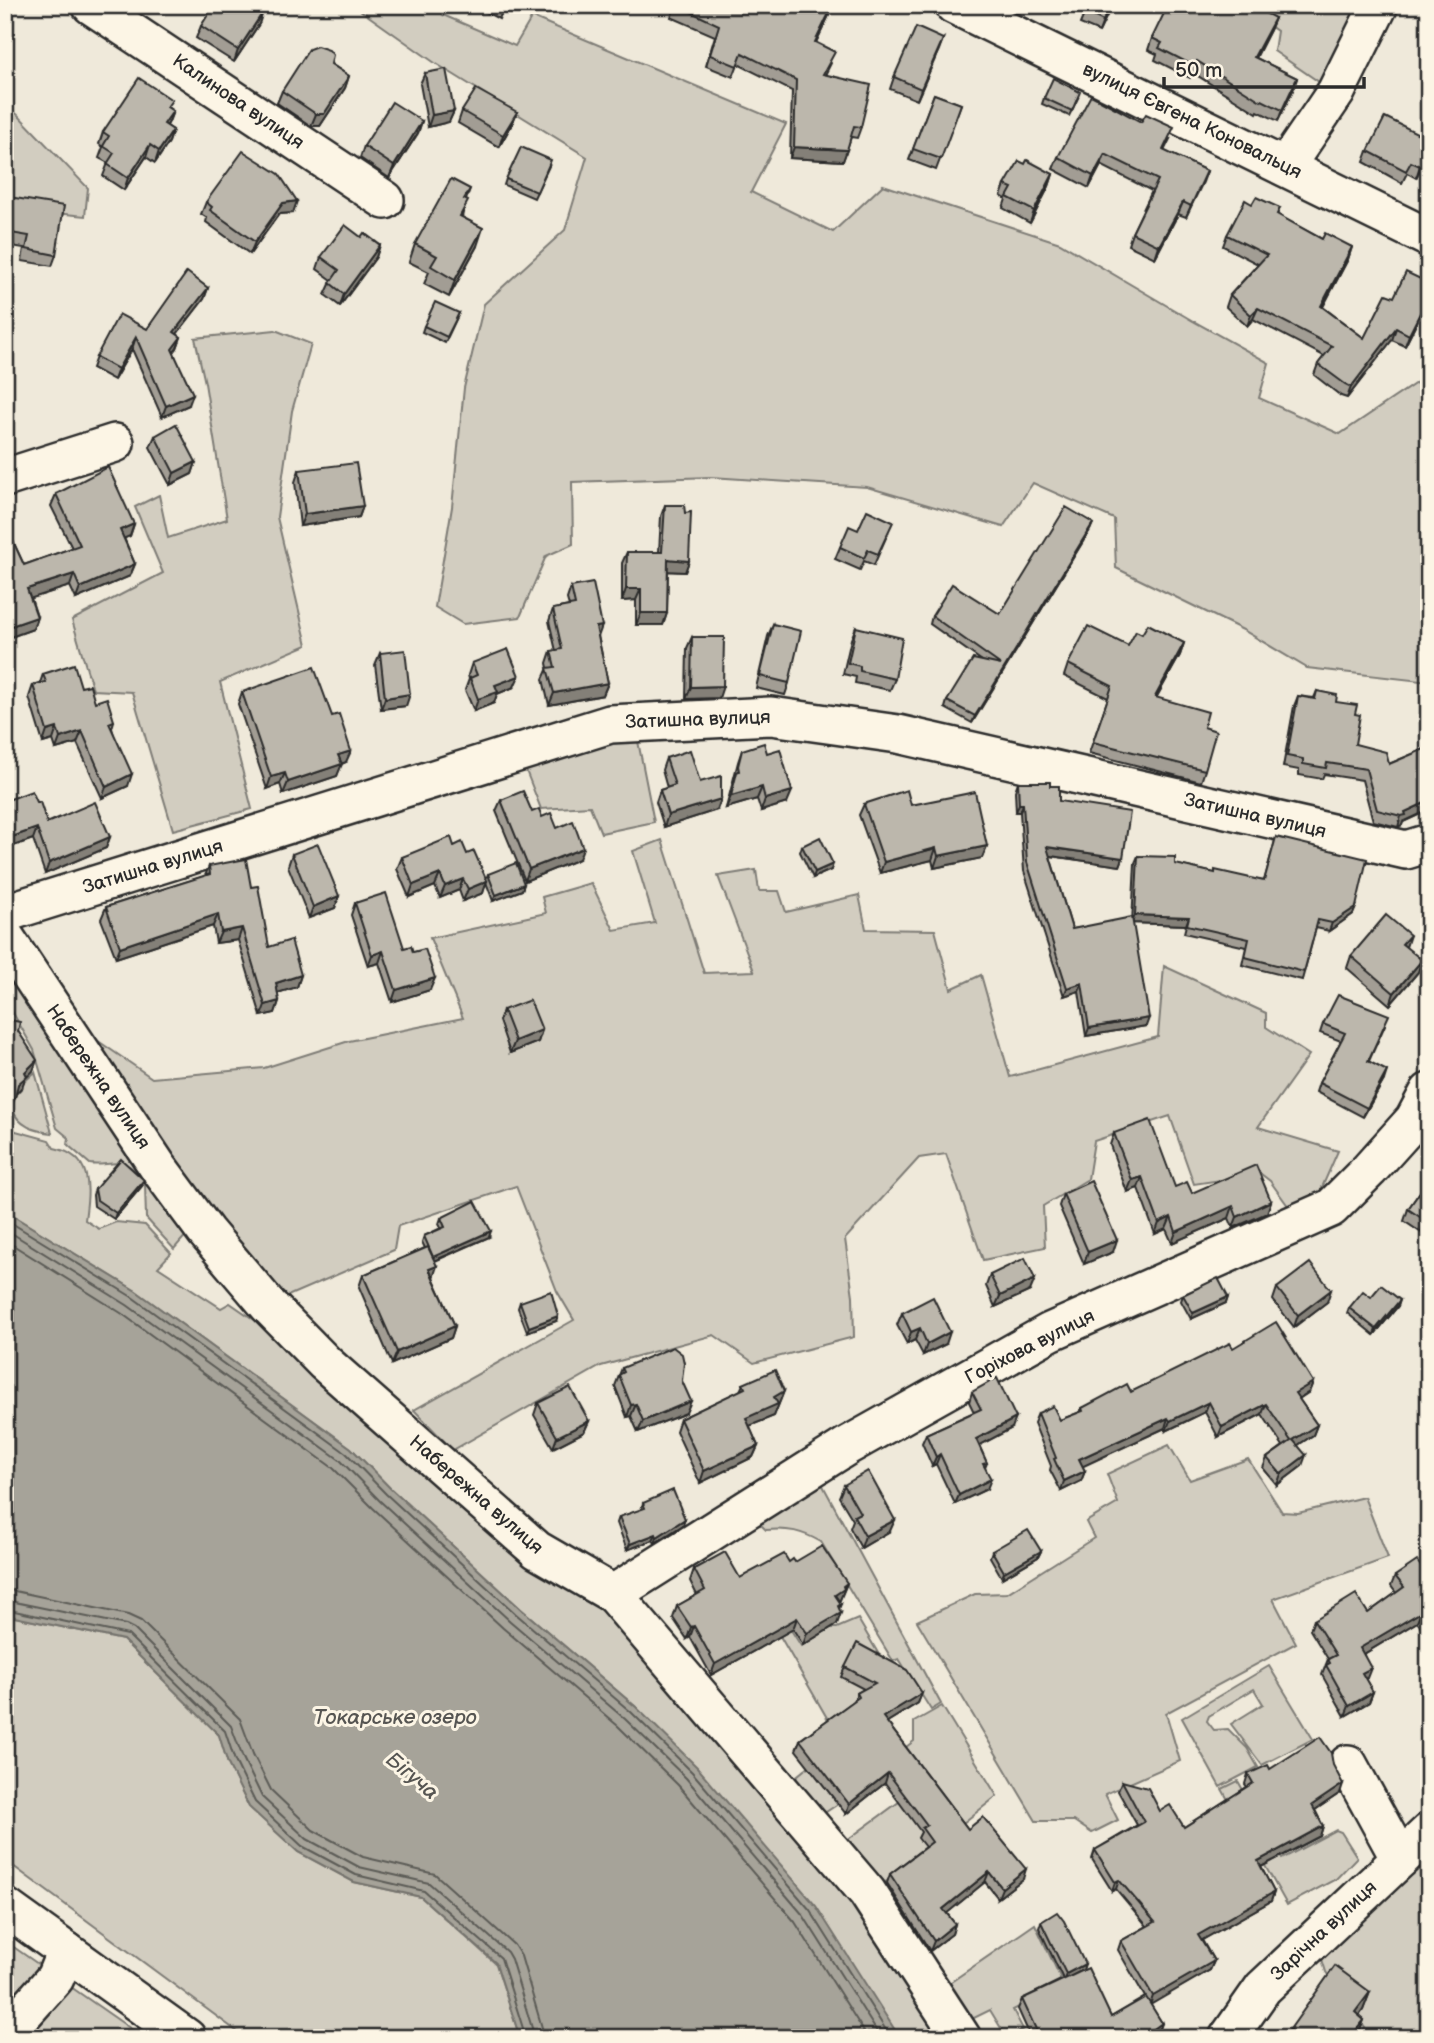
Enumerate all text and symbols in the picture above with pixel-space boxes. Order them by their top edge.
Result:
scale bar [1164,46,1364,90]
street label: Калинова вулиця [168,49,308,155]
street label: вулиця Євгена Коновальця [1079,58,1305,184]
text: 50 m [1175,58,1222,83]
street label: Затишна вулиця [625,706,771,734]
street label: Затишна вулиця [1182,788,1328,844]
street label: Затишна вулиця [80,835,226,899]
street label: Набережна вулиця [41,1000,155,1154]
street label: Горіхова вулиця [961,1304,1099,1390]
street label: Набережна вулиця [404,1431,548,1559]
water label: Токарське озеро [313,1705,477,1730]
water label: Бігуча [381,1747,443,1805]
street label: Зарічна вулиця [1266,1876,1382,1986]

